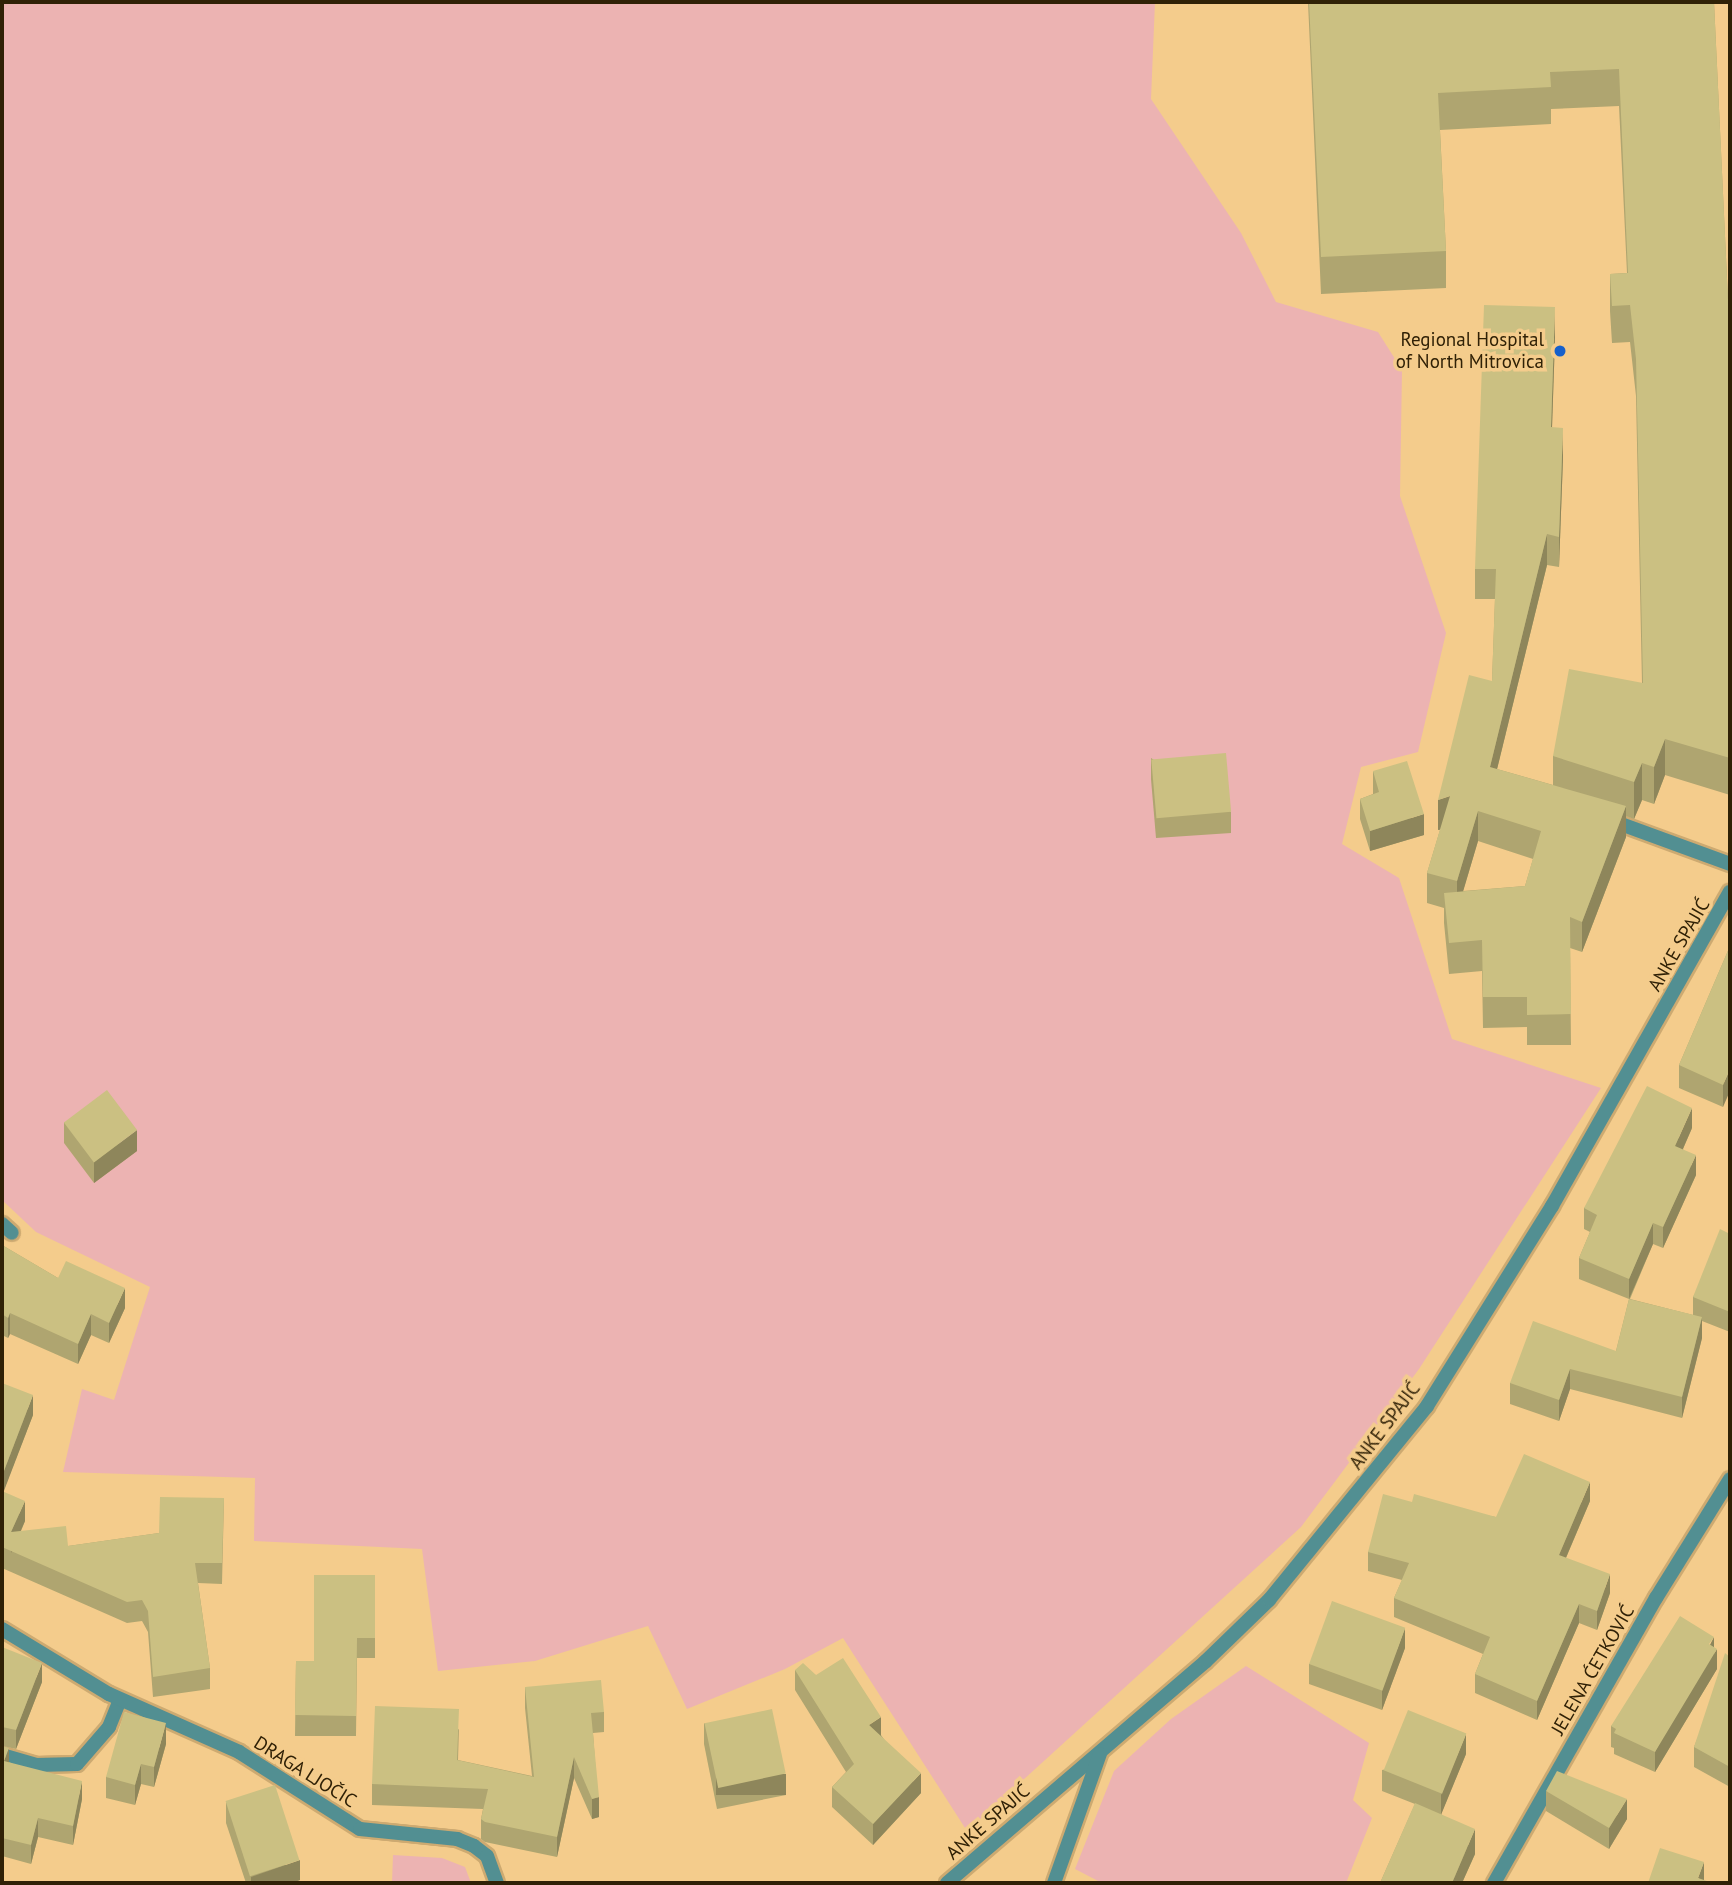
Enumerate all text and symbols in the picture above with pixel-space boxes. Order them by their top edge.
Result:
place label: Regional Hospital of North Mitrovica [1396,329,1544,373]
marker: Regional Hospital of North Mitrovica [1550,341,1570,361]
street label: ANKE SPAJIĆ [1643,895,1715,995]
street label: ANKE SPAJIĆ [1345,1378,1425,1474]
street label: JELENA ĆETKOVIĆ [1546,1601,1640,1739]
street label: DRAGA LJOČIC [249,1731,361,1813]
street label: ANKE SPAJIĆ [942,1780,1034,1864]

